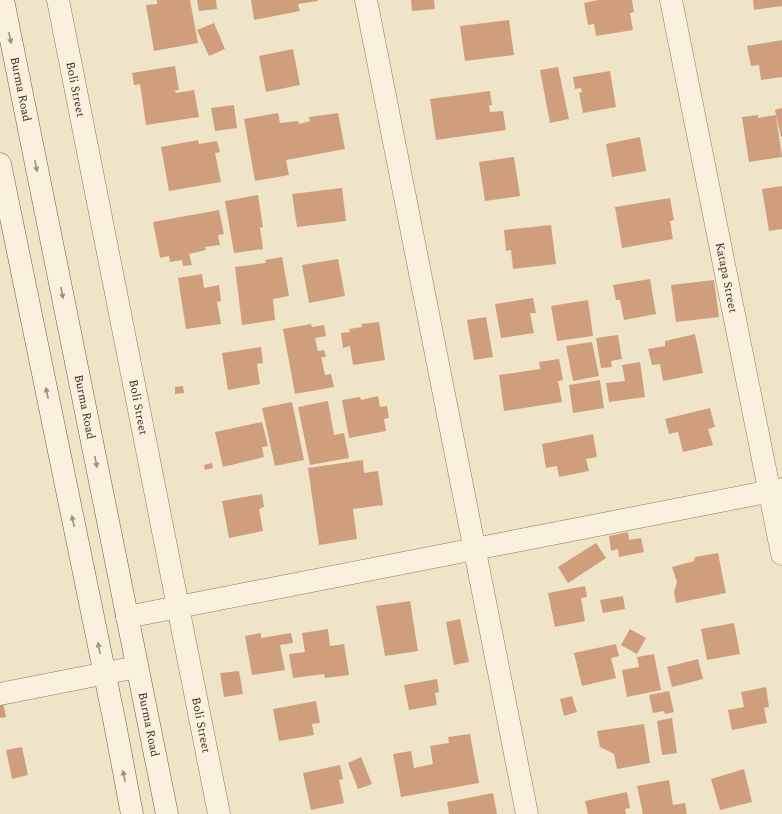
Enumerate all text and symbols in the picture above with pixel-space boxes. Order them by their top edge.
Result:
one-way arrow [8,32,14,44]
street label: Burma Road [5,55,36,124]
street label: Boli Street [60,60,90,119]
one-way arrow [33,160,39,172]
street label: Katapa Street [710,241,742,315]
one-way arrow [59,287,65,299]
street label: Burma Road [69,373,100,441]
street label: Boli Street [123,378,153,437]
one-way arrow [44,387,50,400]
one-way arrow [93,456,99,468]
one-way arrow [70,515,76,527]
one-way arrow [96,642,102,654]
street label: Burma Road [133,690,164,759]
street label: Boli Street [186,696,216,755]
one-way arrow [121,770,127,782]

